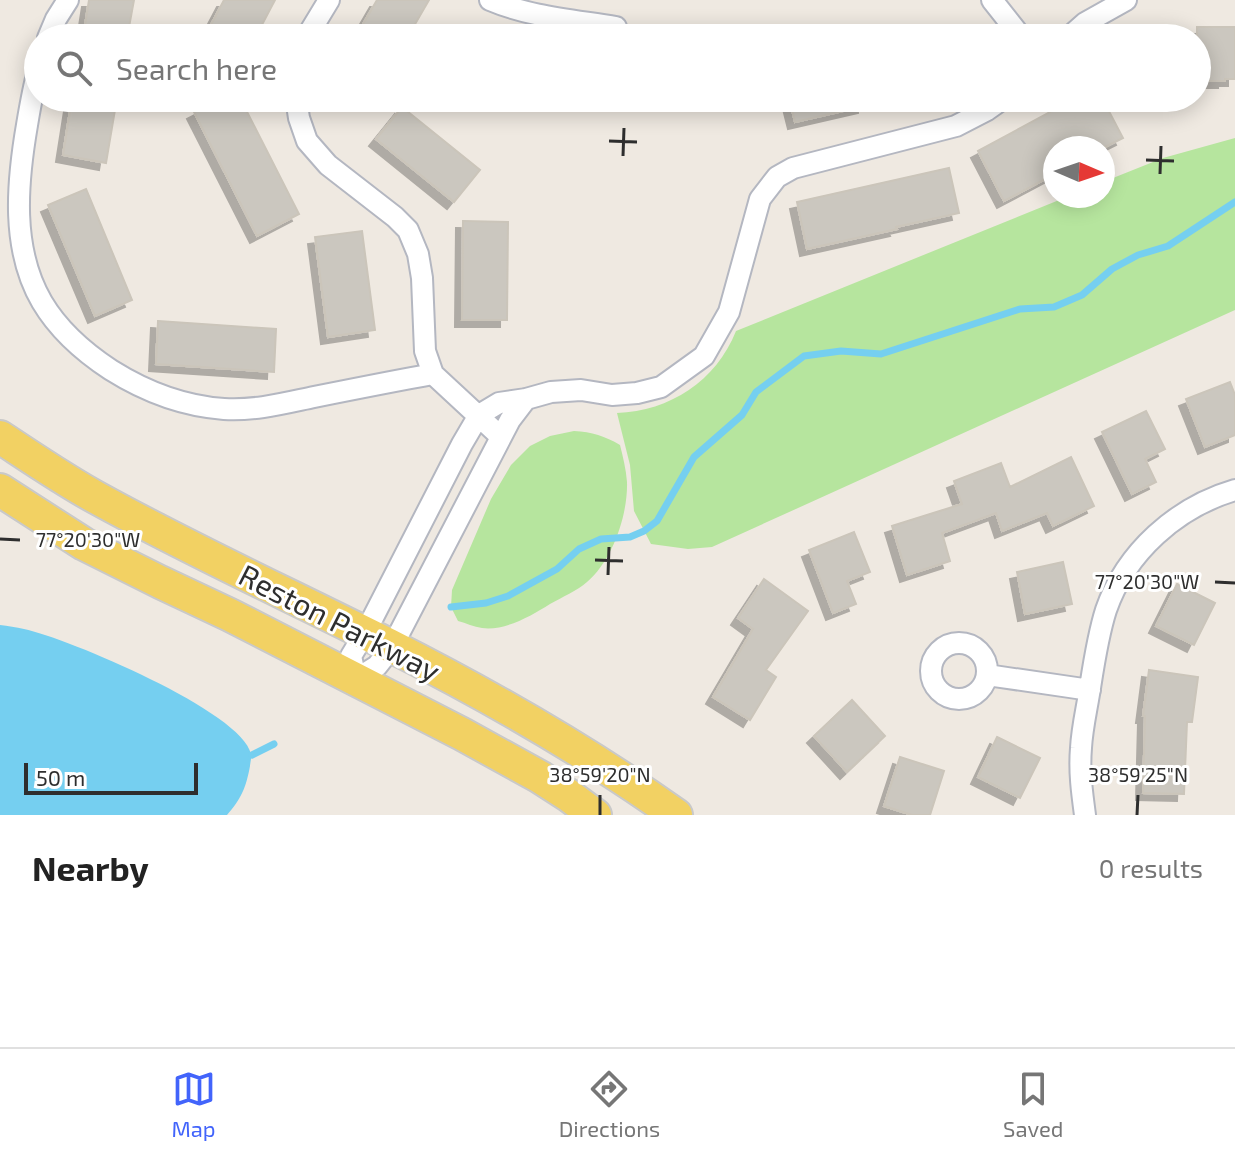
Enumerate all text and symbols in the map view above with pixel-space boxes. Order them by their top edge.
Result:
search box [24,24,1211,112]
icon: search [52,46,96,90]
text: Search here [116,50,277,86]
north arrow [1043,136,1115,208]
text: 77°20'30"W [36,527,140,551]
street label: Reston Parkway [234,556,447,688]
text: 77°20'30"W [1095,569,1199,593]
scale bar [24,759,198,795]
text: 38°59'20"N [549,762,651,786]
text: 38°59'25"N [1088,762,1188,786]
text: 50 m [36,764,85,790]
text: Nearby [32,847,149,888]
text: 0 results [1099,852,1203,883]
tab: Map [172,1067,216,1141]
tab: Directions [559,1067,660,1141]
tab: Saved [1003,1067,1063,1141]

